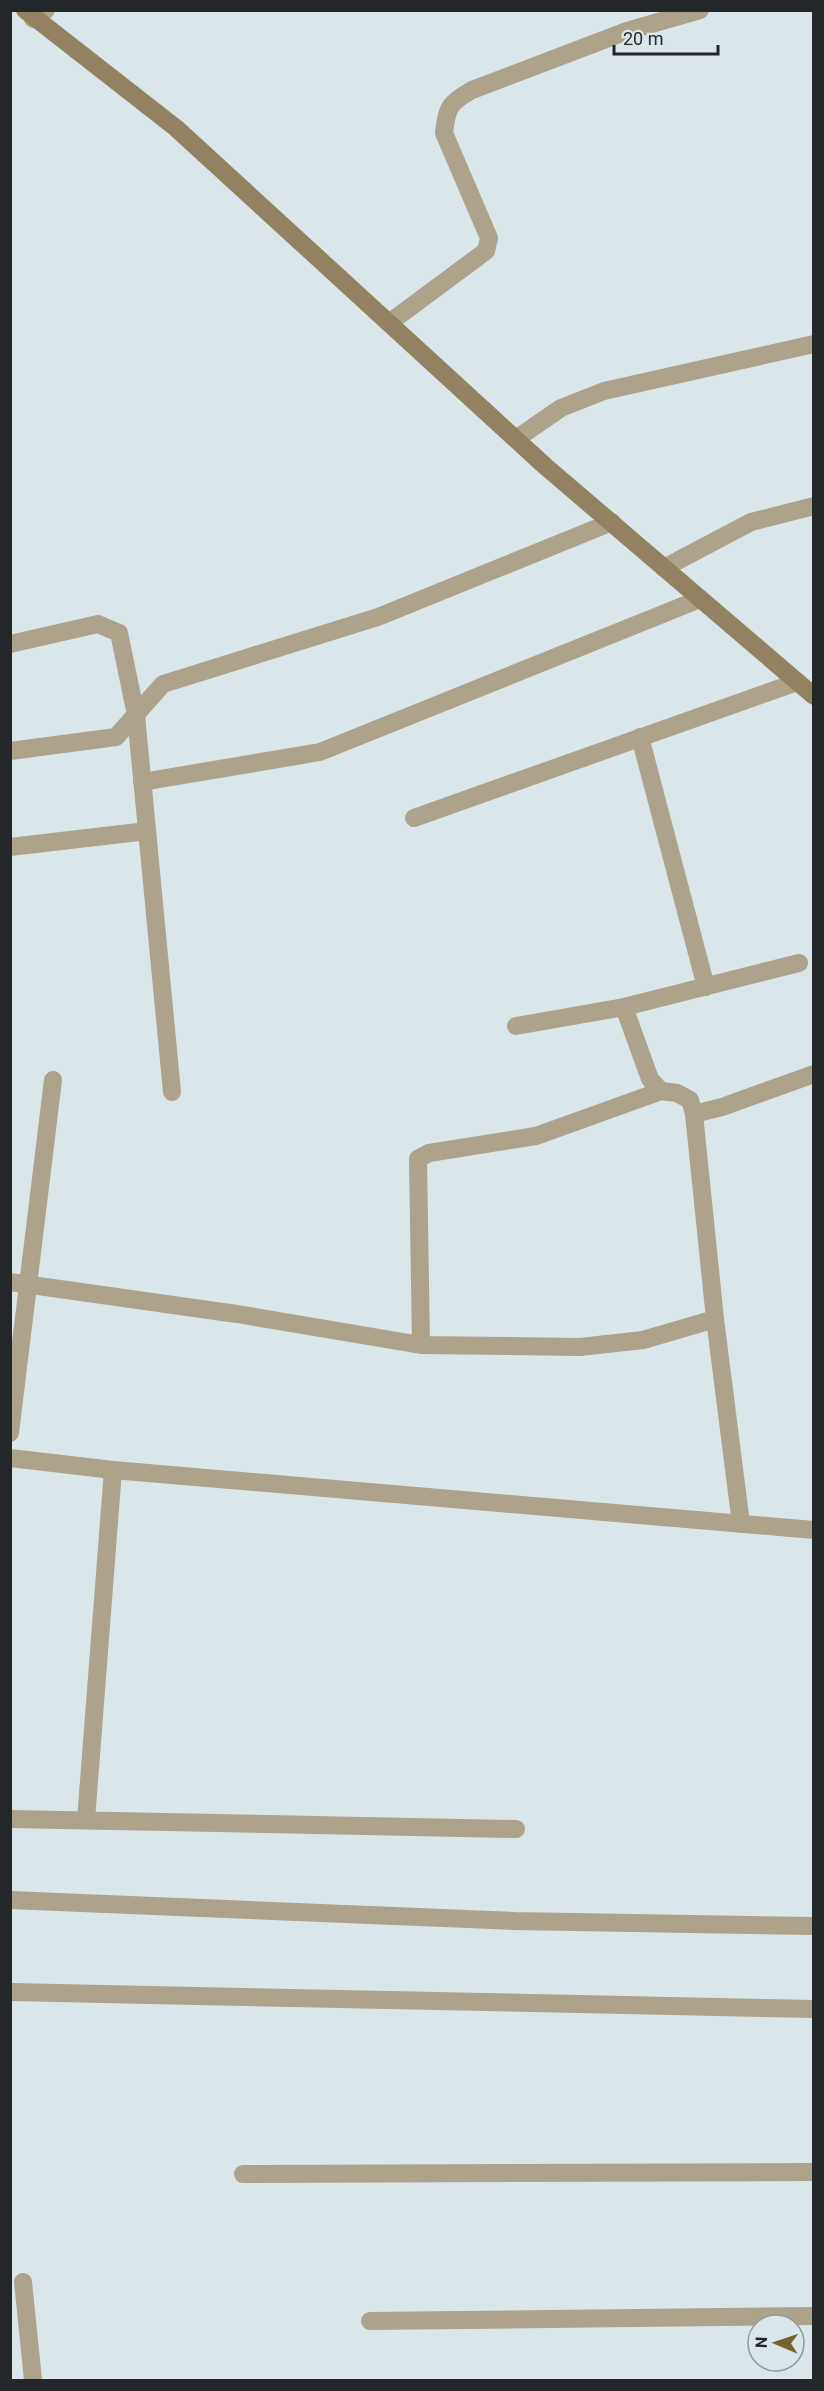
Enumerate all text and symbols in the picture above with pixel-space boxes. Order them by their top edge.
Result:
scale bar [614,18,718,56]
text: 20 m [623,28,663,49]
north arrow [746,2313,806,2373]
text: N [752,2337,771,2348]

